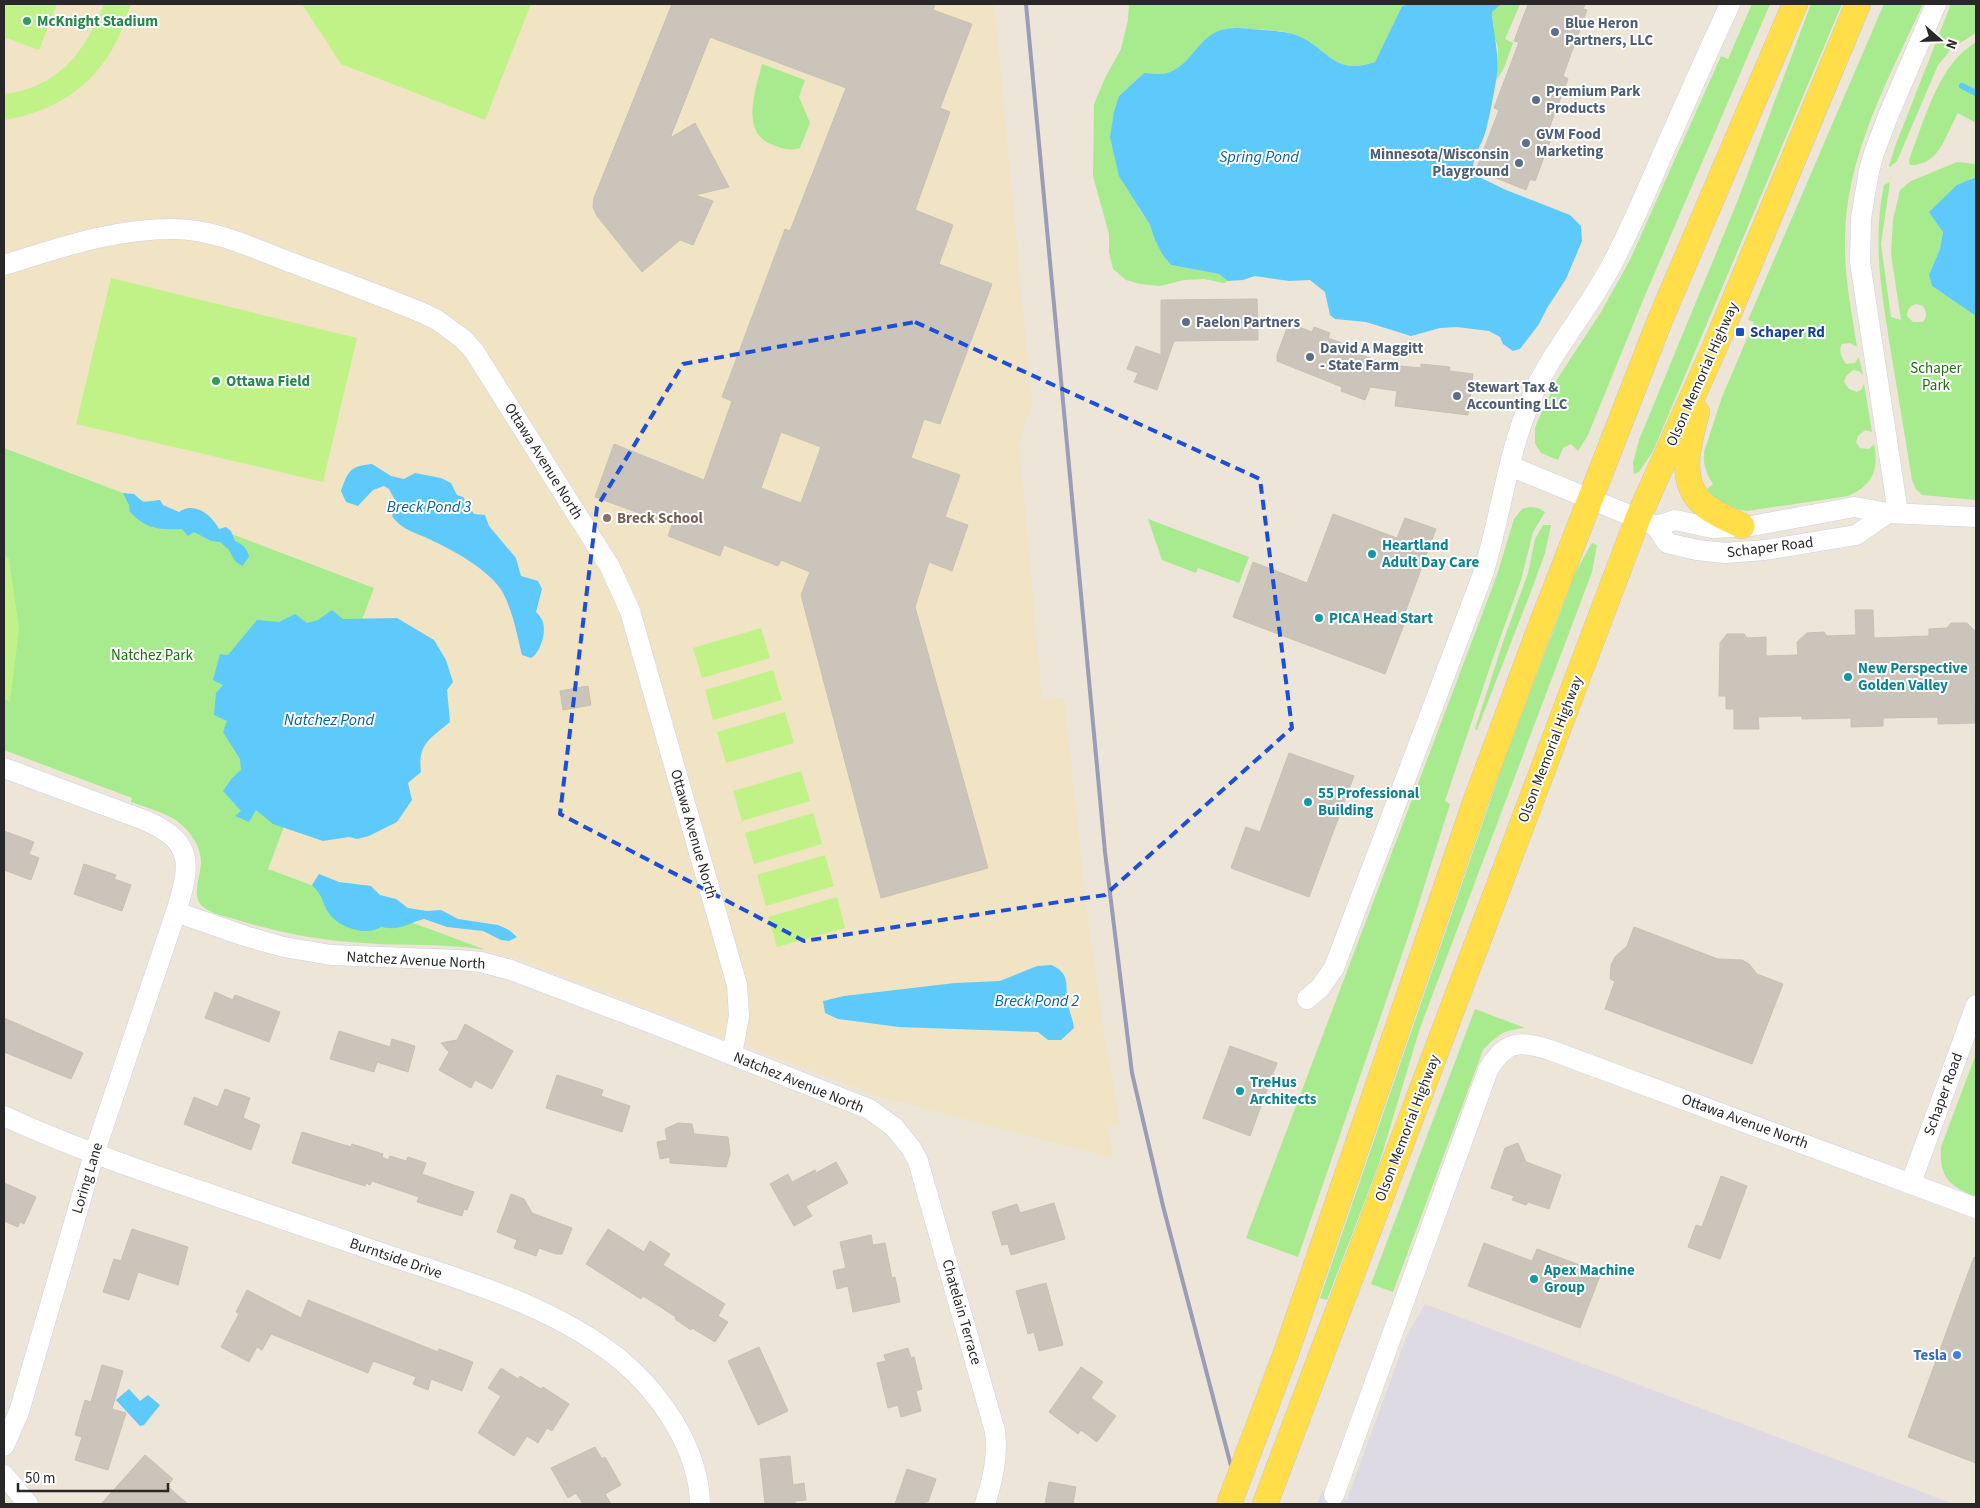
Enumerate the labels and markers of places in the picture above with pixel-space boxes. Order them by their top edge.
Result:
place label: McKnight Stadium [37,11,158,32]
place label: Blue Heron Partners, LLC [1565,13,1653,51]
marker: McKnight Stadium [21,15,33,27]
marker: Blue Heron Partners, LLC [1549,26,1561,38]
place label: Premium Park Products [1546,81,1641,119]
marker: Premium Park Products [1530,94,1542,106]
place label: GVM Food Marketing [1536,124,1603,162]
marker: GVM Food Marketing [1520,137,1532,149]
place label: Minnesota/Wisconsin Playground [1370,144,1509,182]
marker: Minnesota/Wisconsin Playground [1513,157,1525,169]
place label: Faelon Partners [1196,312,1300,333]
marker: Faelon Partners [1180,316,1192,328]
place label: Schaper Rd [1750,322,1825,343]
marker: Schaper Rd [1734,326,1746,338]
place label: David A Maggitt - State Farm [1320,338,1424,376]
marker: David A Maggitt - State Farm [1304,351,1316,363]
place label: Ottawa Field [226,371,310,392]
marker: Ottawa Field [210,375,222,387]
place label: Stewart Tax & Accounting LLC [1466,377,1568,415]
marker: Stewart Tax & Accounting LLC [1451,390,1463,402]
place label: Breck School [617,508,703,529]
marker: Breck School [601,512,613,524]
place label: Heartland Adult Day Care [1381,535,1479,573]
marker: Heartland Adult Day Care [1366,548,1378,560]
place label: PICA Head Start [1329,608,1433,629]
marker: PICA Head Start [1313,612,1325,624]
place label: New Perspective Golden Valley [1858,658,1968,696]
marker: New Perspective Golden Valley [1842,671,1854,683]
place label: 55 Professional Building [1318,783,1420,821]
marker: 55 Professional Building [1302,796,1314,808]
place label: TreHus Architects [1249,1072,1317,1110]
marker: TreHus Architects [1234,1085,1246,1097]
place label: Apex Machine Group [1543,1260,1635,1298]
marker: Apex Machine Group [1528,1273,1540,1285]
place label: Tesla [1913,1345,1947,1366]
marker: Tesla [1951,1349,1963,1361]

